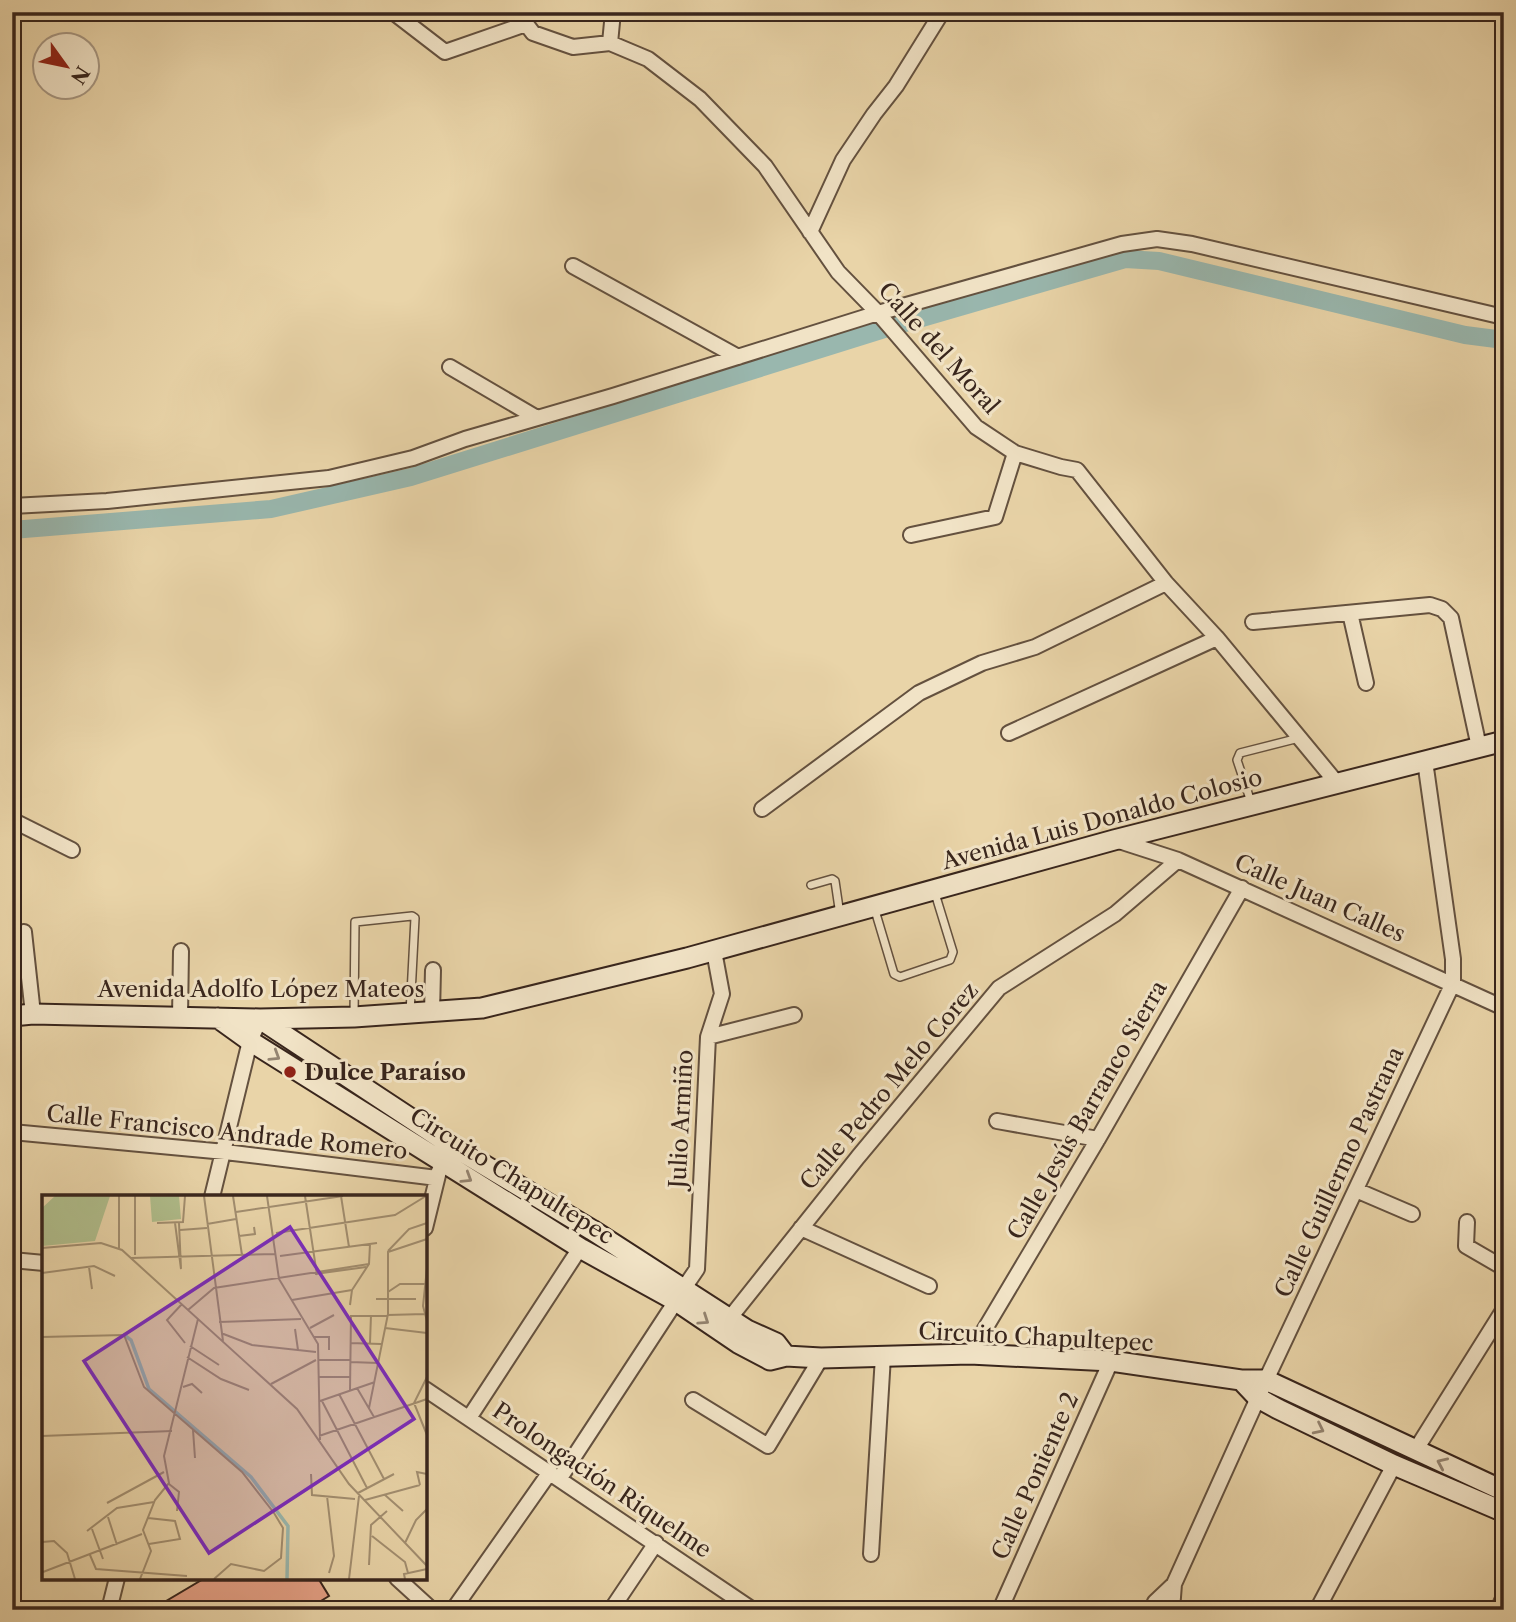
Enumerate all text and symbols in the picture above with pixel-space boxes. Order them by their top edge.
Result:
north arrow [32,32,102,102]
text: N [66,62,94,88]
street label: Calle del Moral [872,276,1006,420]
street label: Avenida Luis Donaldo Colosio [938,763,1265,876]
street label: Calle Juan Calles [1230,848,1410,948]
street label: Avenida Adolfo López Mateos [96,975,425,1003]
street label: Calle Jesús Barranco Sierra [1001,975,1173,1245]
street label: Calle Pedro Melo Corez [794,977,984,1195]
street label: Calle Guillermo Pastrana [1269,1041,1410,1302]
one-way arrow [267,1048,280,1061]
street label: Julio Armiño [663,1049,699,1192]
place label: Dulce Paraíso [304,1058,466,1086]
marker: Dulce Paraíso [282,1064,298,1080]
street label: Calle Francisco Andrade Romero [45,1099,409,1165]
street label: Circuito Chapultepec [405,1102,619,1250]
one-way arrow [459,1169,472,1182]
inset map [42,1195,427,1580]
one-way arrow [696,1312,709,1324]
street label: Circuito Chapultepec [918,1317,1154,1357]
street label: Calle Poniente 2 [986,1388,1084,1564]
street label: Prolongación Riquelme [487,1396,717,1564]
one-way arrow [1312,1420,1324,1434]
one-way arrow [1436,1457,1449,1471]

